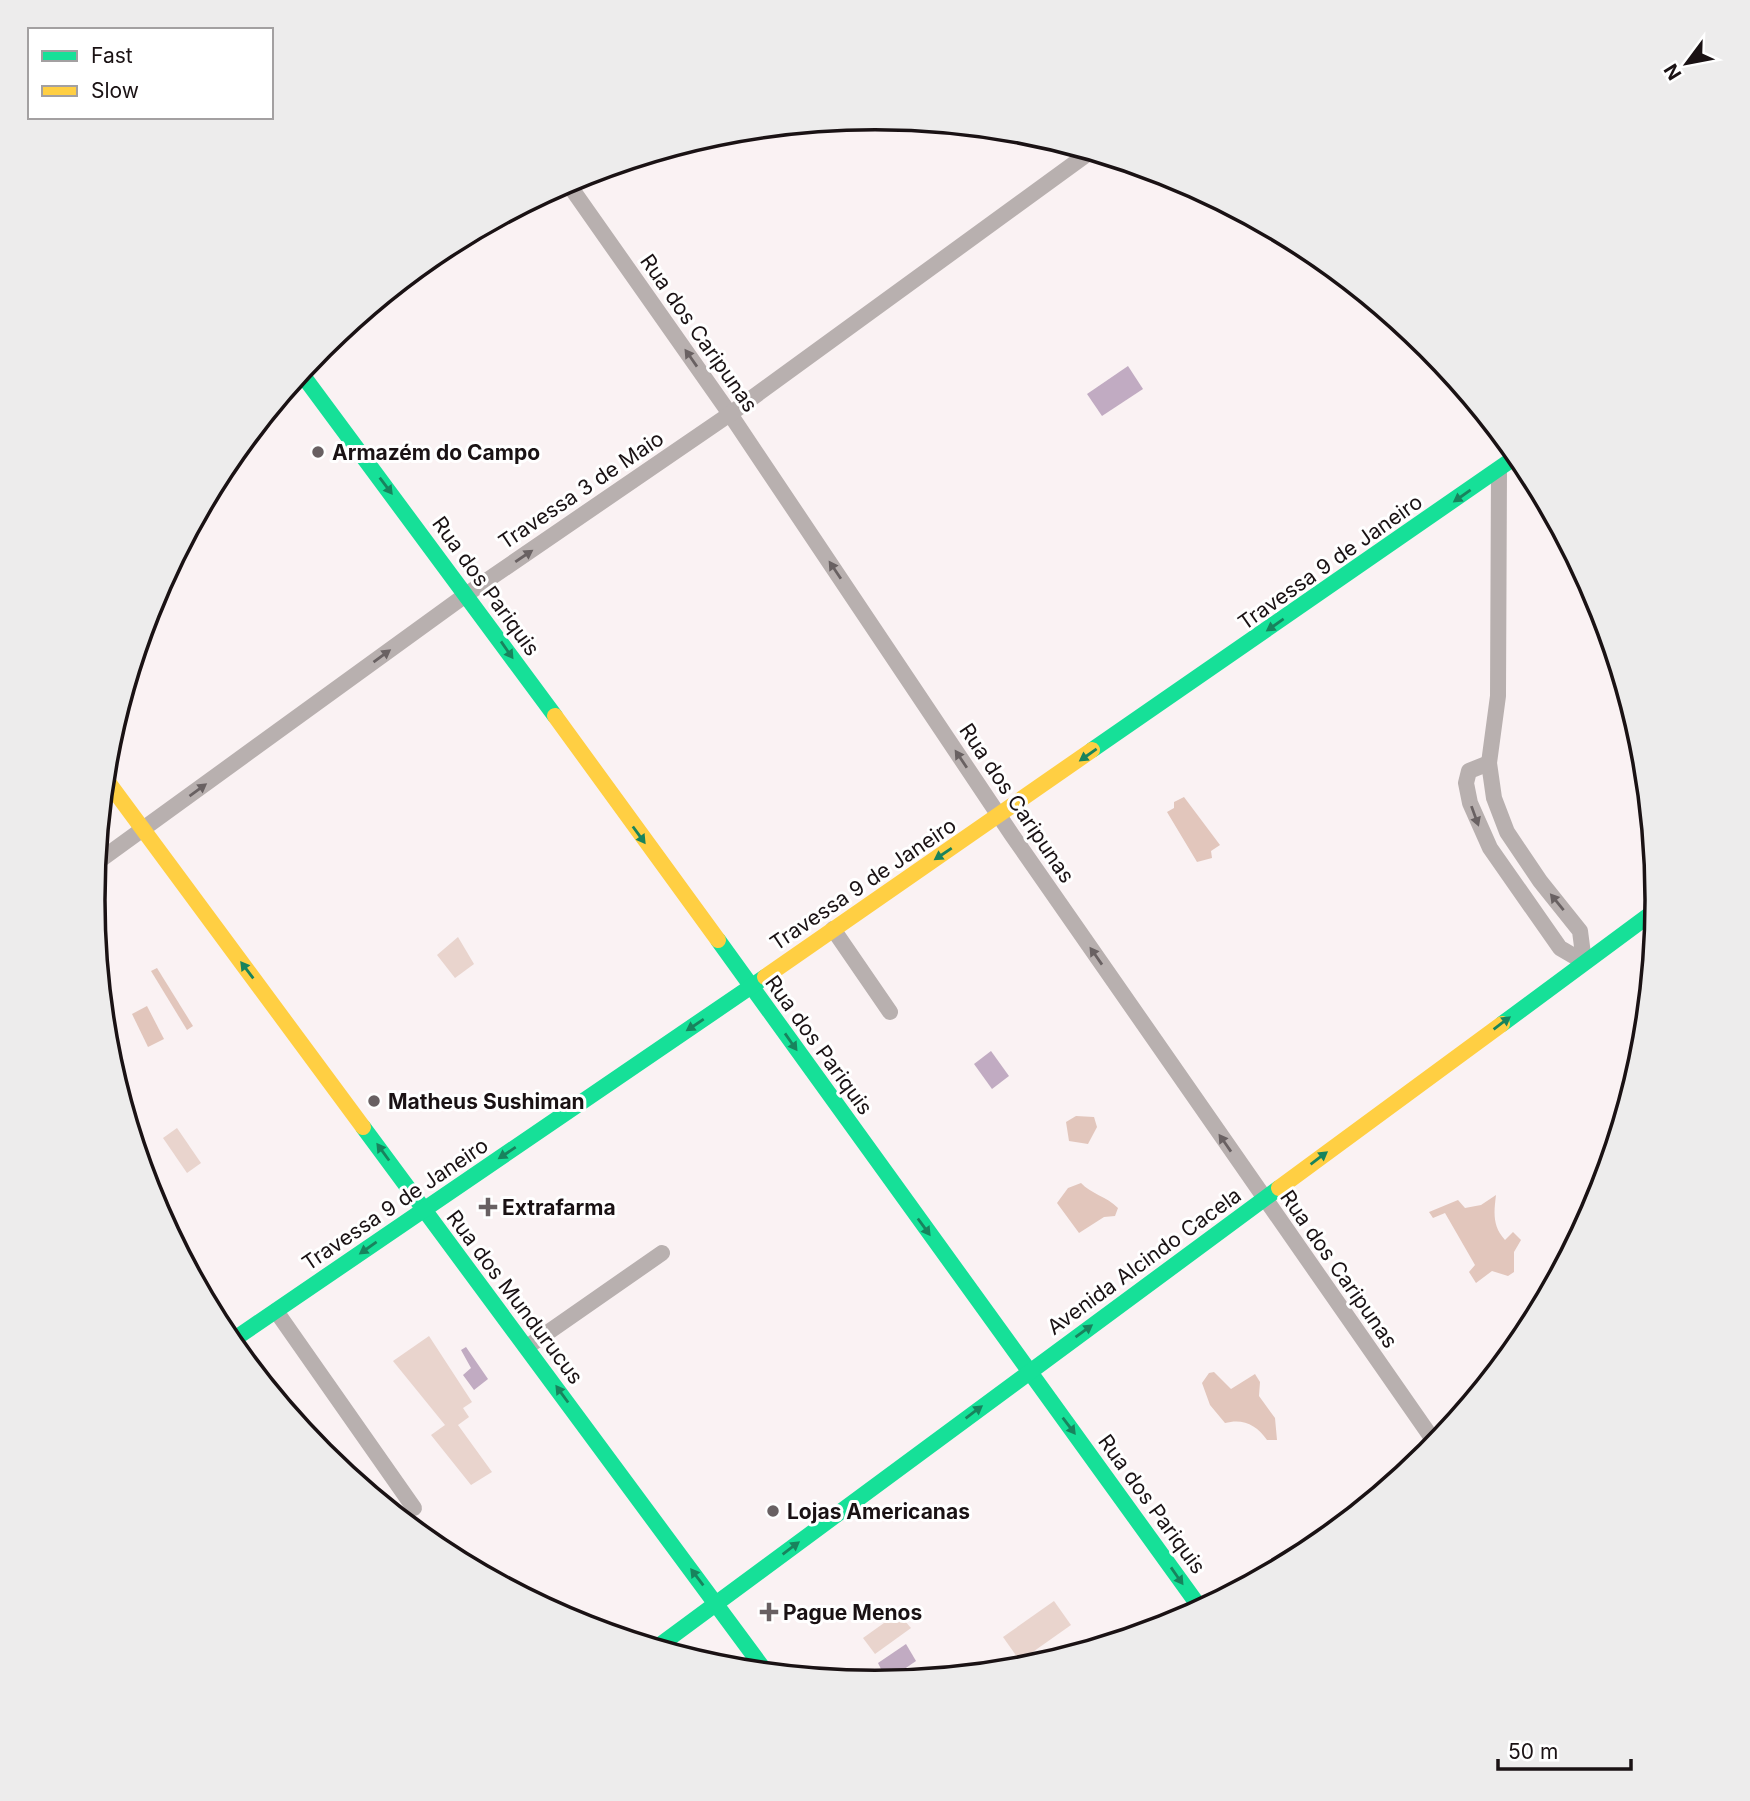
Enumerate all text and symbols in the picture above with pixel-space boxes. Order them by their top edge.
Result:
legend [28,28,273,119]
north arrow [1652,28,1722,98]
text: Fast [91,43,133,68]
text: N [1659,60,1687,84]
text: Slow [91,78,139,103]
street label: Rua dos Caripunas [635,249,763,417]
one-way arrow [684,349,698,367]
street label: Travessa 3 de Maio [494,426,668,554]
place label: Armazém do Campo [332,440,540,465]
marker: Armazém do Campo [310,444,326,460]
one-way arrow [379,477,393,496]
street label: Travessa 9 de Janeiro [1233,489,1427,635]
one-way arrow [1453,489,1471,503]
street label: Rua dos Pariquis [427,511,545,661]
one-way arrow [514,549,533,562]
one-way arrow [828,561,842,579]
one-way arrow [1266,618,1284,632]
one-way arrow [500,641,514,659]
one-way arrow [373,650,391,664]
street label: Rua dos Caripunas [954,718,1080,888]
one-way arrow [1079,748,1097,762]
one-way arrow [955,749,968,769]
one-way arrow [189,784,207,798]
one-way arrow [1470,806,1481,827]
street label: Travessa 9 de Janeiro [765,812,961,956]
one-way arrow [632,825,647,843]
one-way arrow [934,847,952,861]
one-way arrow [1550,893,1565,910]
one-way arrow [1089,947,1103,965]
one-way arrow [240,961,254,979]
street label: Rua dos Pariquis [760,970,878,1120]
one-way arrow [1492,1016,1511,1030]
one-way arrow [686,1018,704,1032]
one-way arrow [784,1033,798,1051]
place label: Matheus Sushiman [388,1089,585,1114]
marker: Matheus Sushiman [366,1093,382,1109]
street label: Travessa 9 de Janeiro [297,1132,493,1276]
one-way arrow [1218,1134,1232,1152]
one-way arrow [376,1143,390,1161]
one-way arrow [498,1146,516,1160]
one-way arrow [1310,1152,1328,1166]
street label: Avenida Alcindo Cacela [1042,1182,1246,1340]
street label: Rua dos Caripunas [1275,1185,1403,1353]
place label: Extrafarma [502,1195,616,1220]
marker: Extrafarma [480,1199,496,1215]
street label: Rua dos Mundurucus [442,1205,588,1389]
one-way arrow [917,1218,931,1236]
one-way arrow [359,1241,377,1255]
one-way arrow [1075,1324,1093,1338]
one-way arrow [555,1385,569,1403]
one-way arrow [964,1404,982,1419]
one-way arrow [1062,1416,1077,1434]
street label: Rua dos Pariquis [1093,1429,1211,1579]
place label: Lojas Americanas [787,1499,970,1524]
marker: Lojas Americanas [765,1503,781,1519]
one-way arrow [782,1541,800,1555]
one-way arrow [1170,1566,1184,1585]
one-way arrow [691,1568,705,1586]
place label: Pague Menos [783,1600,922,1625]
marker: Pague Menos [761,1604,777,1620]
scale bar [1498,1728,1631,1772]
text: 50 m [1508,1739,1558,1764]

